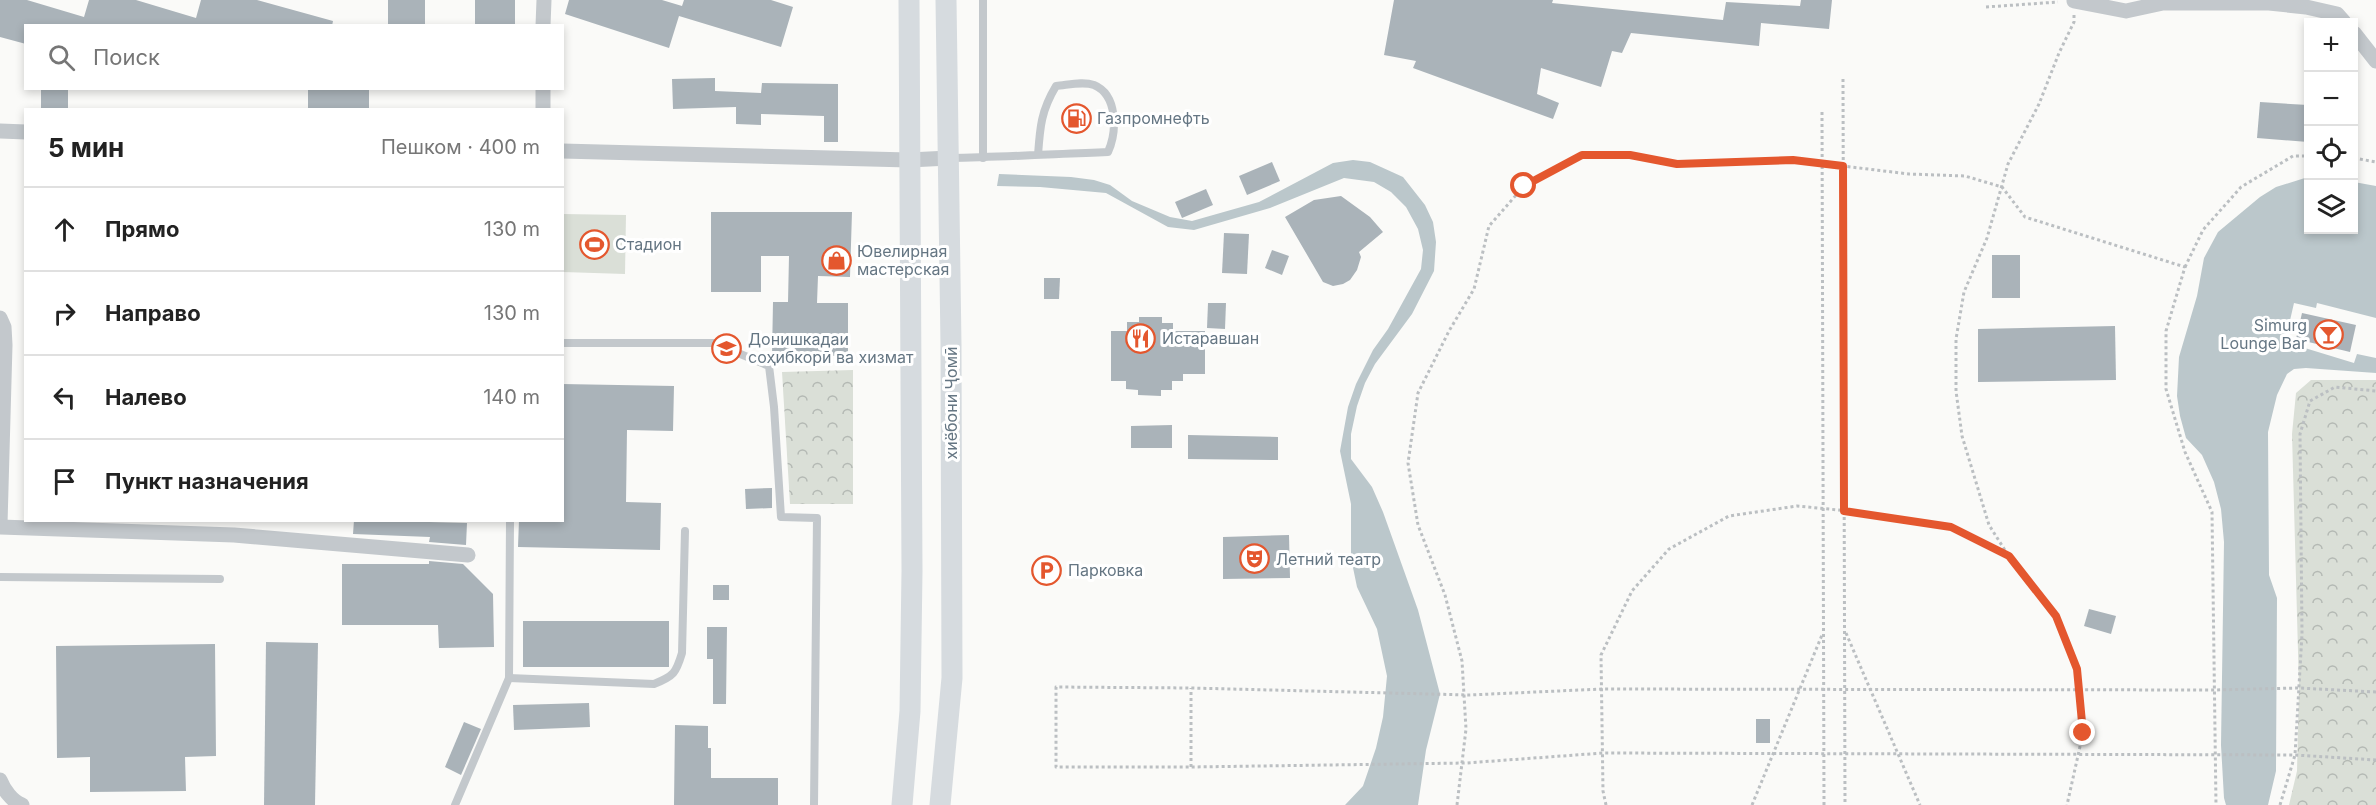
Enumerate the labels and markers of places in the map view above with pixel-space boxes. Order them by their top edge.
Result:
fuel station icon: Газпромнефть [1060,102,1092,134]
place label: Газпромнефть [1097,108,1210,128]
sports icon: Стадион [578,228,610,260]
place label: Стадион [615,234,682,254]
place label: Ювелирная мастерская [857,241,949,279]
shop icon: Ювелирная мастерская [820,244,852,276]
place label: Simurg Lounge Bar [2220,315,2307,353]
bar icon: Simurg Lounge Bar [2312,318,2344,350]
restaurant icon: Истаравшан [1125,322,1157,354]
place label: Истаравшан [1162,328,1259,348]
place label: Донишкадаи соҳибкорӣ ва хизмат [748,329,914,367]
school or university icon: Донишкадаи соҳибкорӣ ва хизмат [711,332,743,364]
theatre icon: Летний театр [1239,543,1271,575]
place label: Летний театр [1276,549,1381,569]
parking icon: Парковка [1031,554,1063,586]
place label: Парковка [1068,560,1143,580]

